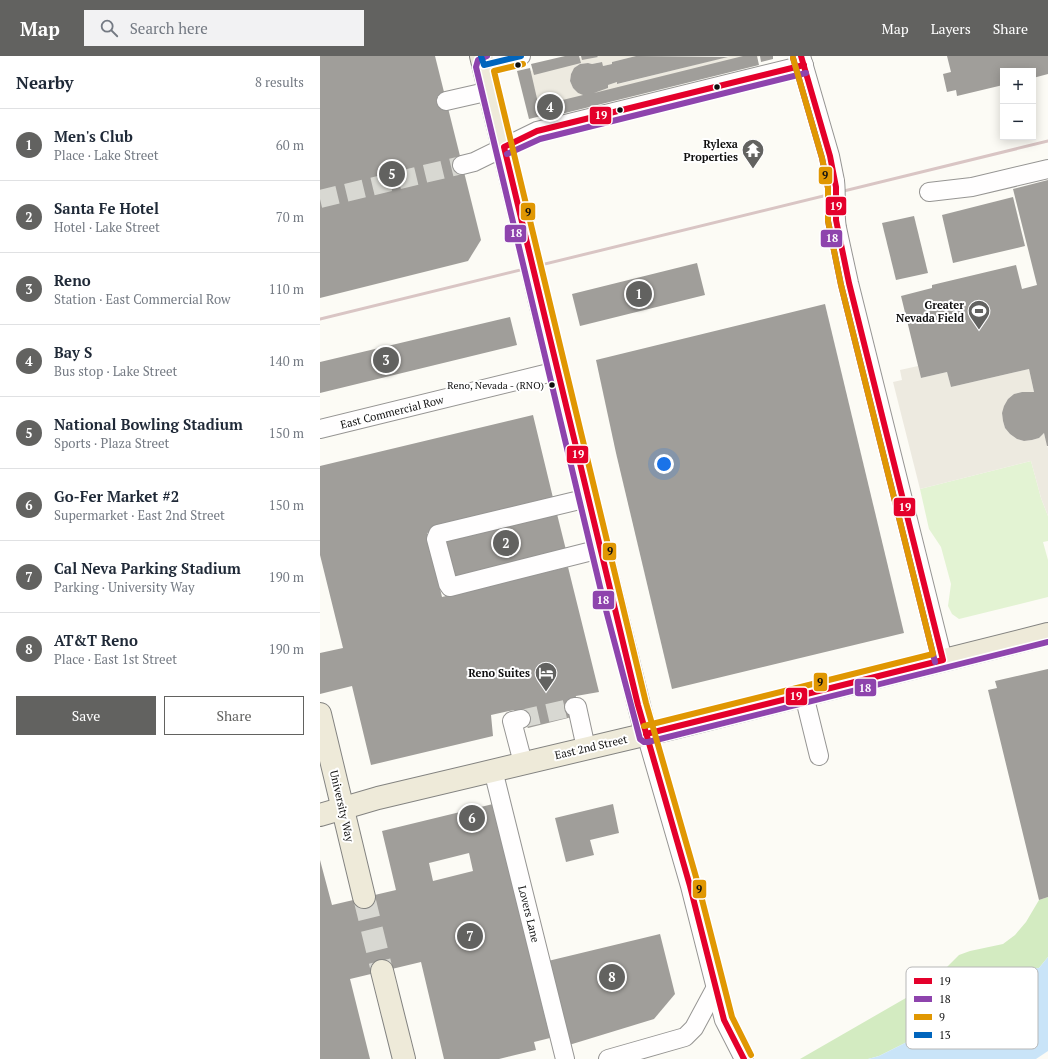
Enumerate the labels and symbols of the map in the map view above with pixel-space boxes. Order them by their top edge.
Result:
unlabelled marker [513,60,523,70]
unlabelled marker [712,82,722,92]
pin: 4 [537,92,563,122]
unlabelled marker [615,105,625,115]
line badge: 19 [589,106,612,125]
text: 19 [595,108,607,122]
place label: Rylexa Properties [683,137,738,164]
temple icon: Rylexa Properties [740,137,766,170]
pin: 5 [379,159,405,189]
line badge: 9 [818,166,833,185]
text: 9 [822,168,828,182]
line badge: 19 [825,196,847,216]
text: 19 [830,199,842,213]
line badge: 9 [520,202,536,221]
text: 9 [525,205,531,219]
line badge: 18 [504,224,527,243]
text: 18 [510,226,522,240]
line badge: 18 [820,229,843,248]
text: 18 [826,231,838,245]
pin: 1 [626,279,652,309]
place label: Greater Nevada Field [896,298,964,325]
sports icon: Greater Nevada Field [966,298,992,331]
pin: 3 [373,345,399,375]
place label: Reno, Nevada - (RNO) [447,379,544,392]
marker: Reno, Nevada - (RNO) [547,380,557,390]
street label: East Commercial Row [339,392,446,432]
line badge: 19 [566,445,589,464]
text: 19 [572,447,584,461]
your location [654,454,674,474]
line badge: 19 [893,497,916,517]
text: 19 [899,500,911,514]
pin: 2 [493,528,519,558]
line badge: 9 [602,542,617,561]
text: 9 [607,544,613,558]
line badge: 18 [592,590,615,610]
text: 18 [597,593,609,607]
hotel icon: Reno Suites [533,660,559,693]
place label: Reno Suites [468,666,530,680]
line badge: 9 [813,672,828,692]
text: 9 [817,675,823,689]
line badge: 18 [854,678,877,697]
text: 18 [859,681,871,695]
line badge: 19 [785,687,808,706]
text: 19 [790,689,802,703]
street label: East 2nd Street [553,732,629,762]
street label: University Way [327,769,357,844]
pin: 6 [459,803,485,833]
line badge: 9 [692,879,707,899]
text: 9 [696,882,702,896]
street label: Lovers Lane [515,884,543,944]
pin: 7 [457,921,483,951]
pin: 8 [599,962,625,992]
legend [906,967,1038,1049]
text: 19 [939,974,951,988]
text: 18 [939,992,951,1006]
text: 9 [939,1010,945,1024]
text: 13 [939,1028,951,1042]

